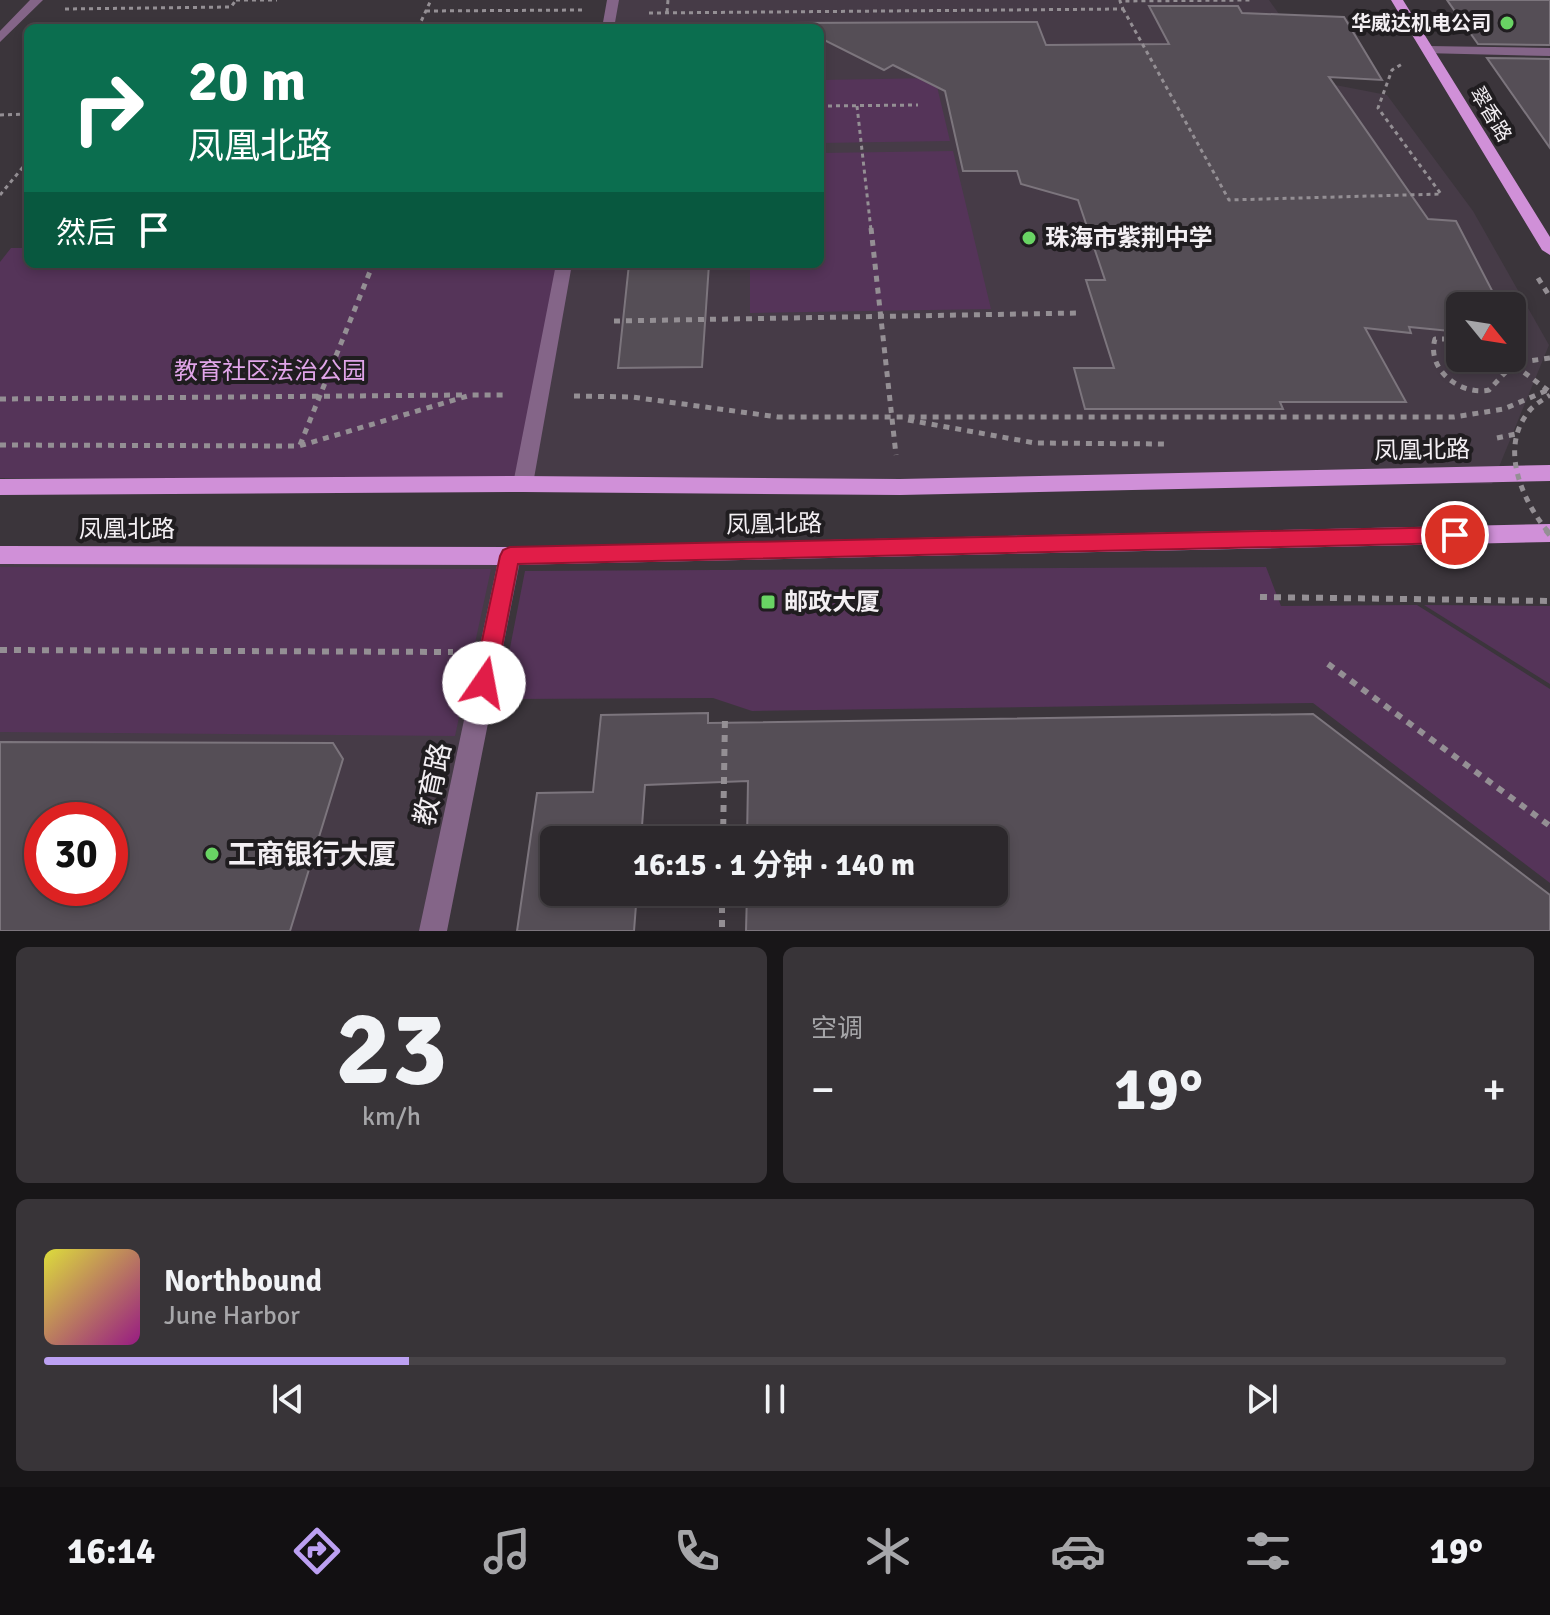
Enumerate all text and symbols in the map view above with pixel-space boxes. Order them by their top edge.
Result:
place label: 华威达机电公司 [1351,11,1491,36]
marker: 华威达机电公司 [1498,14,1516,32]
text: 20 m [188,47,306,116]
icon: right [56,56,160,160]
street label: 翠香路 [1464,82,1517,146]
text: 凤凰北路 [188,124,332,169]
icon: arrive [132,208,176,252]
text: 然后 [56,215,116,252]
place label: 珠海市紫荆中学 [1045,223,1213,253]
marker: 珠海市紫荆中学 [1020,229,1038,247]
north arrow [1446,292,1526,372]
map controls [1446,292,1526,372]
park label: 教育社区法治公园 [174,356,366,386]
street label: 凤凰北路 [1374,434,1470,466]
pin [1421,501,1489,569]
street label: 凤凰北路 [726,508,822,540]
icon: arrive [1433,513,1477,557]
street label: 凤凰北路 [79,514,175,544]
place label: 邮政大厦 [784,587,880,617]
marker: 邮政大厦 [759,593,777,611]
position arrow [442,641,526,725]
street label: 教育路 [408,740,458,829]
speed limit sign: 30 [24,802,128,906]
place label: 工商银行大厦 [228,838,396,872]
marker: 工商银行大厦 [203,845,221,863]
text: 16:15 · 1 分钟 · 140 m [633,847,915,884]
text: 23 [335,985,448,1113]
text: 空调 [811,1013,863,1045]
text: 19° [1114,1053,1203,1127]
text: − [811,1063,835,1117]
text: + [1482,1063,1506,1117]
text: km/h [362,1101,421,1133]
text: Northbound [164,1263,322,1300]
text: June Harbor [164,1300,300,1332]
icon: previous [266,1377,310,1421]
icon: pause [753,1377,797,1421]
icon: next [1240,1377,1284,1421]
icon: directions [289,1523,345,1579]
icon: music [479,1523,535,1579]
icon: phone [669,1523,725,1579]
icon: climate [860,1523,916,1579]
icon: car [1050,1523,1106,1579]
icon: filters [1240,1523,1296,1579]
text: 16:14 [67,1529,155,1574]
text: 19° [1430,1529,1483,1574]

